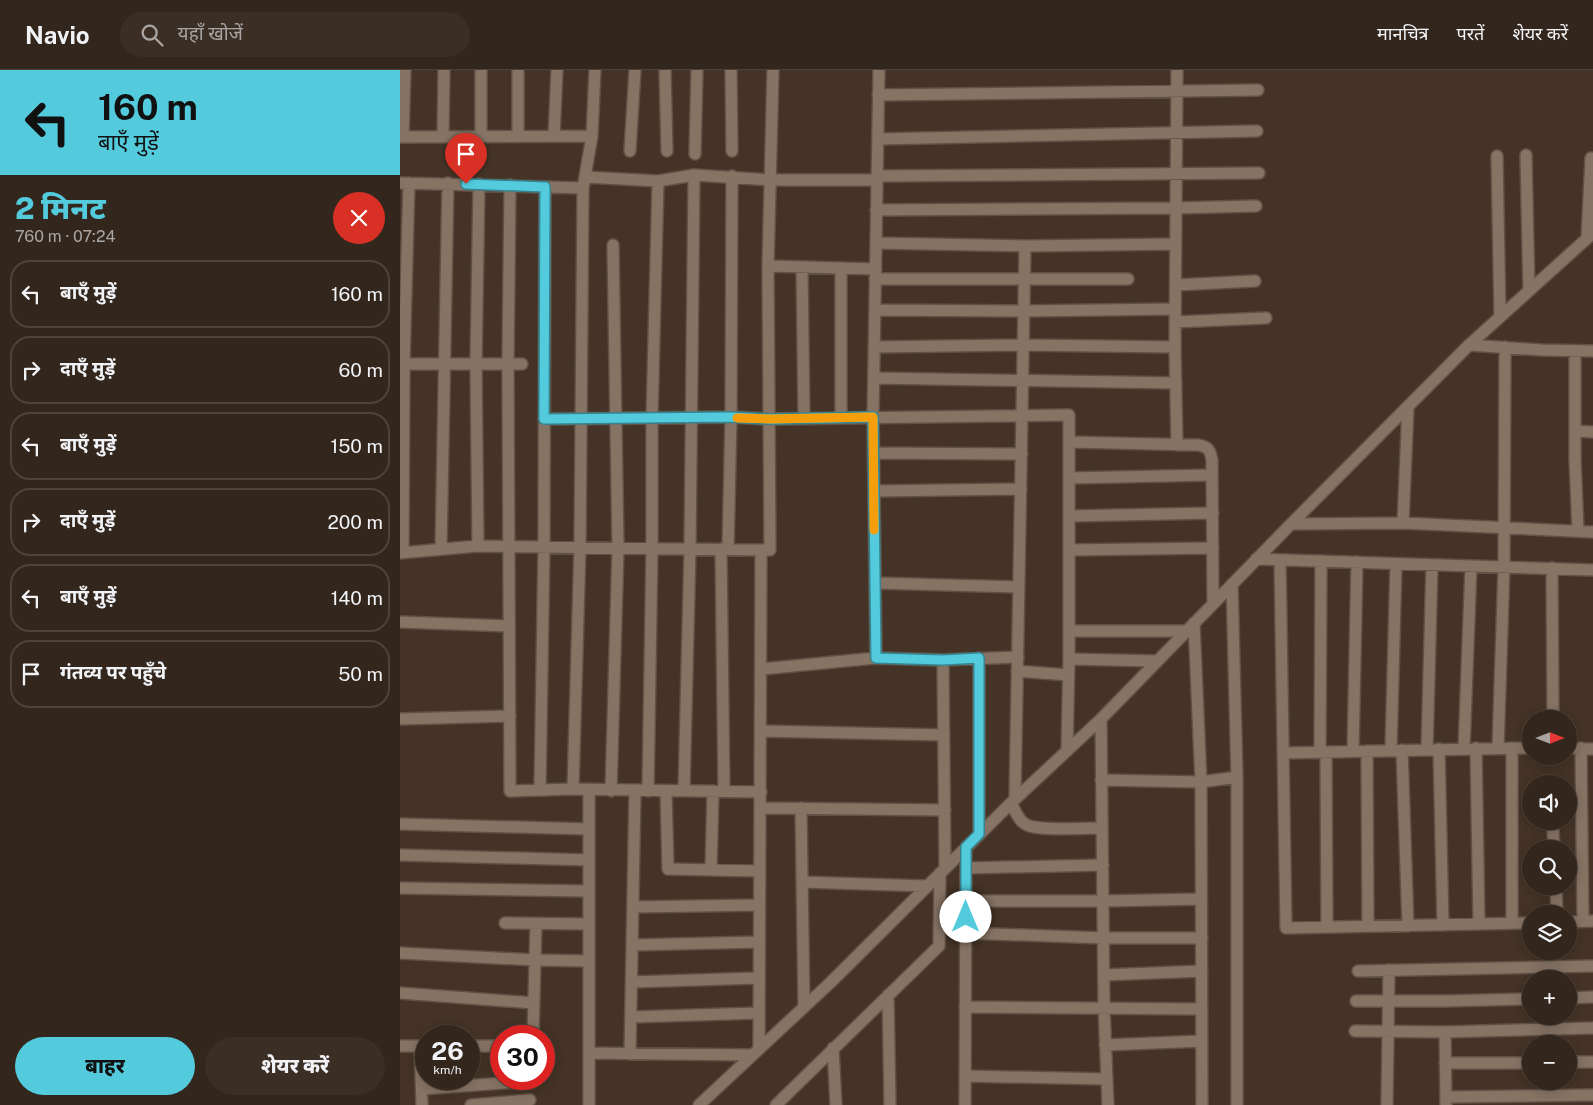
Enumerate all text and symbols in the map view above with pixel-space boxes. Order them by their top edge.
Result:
search box [120,12,470,57]
text: Navio [25,21,90,49]
icon: search [138,21,166,49]
text: यहाँ खोजें [178,22,243,44]
text: मानचित्र [1377,23,1429,44]
text: परतें [1457,23,1484,44]
text: शेयर करें [1512,23,1568,44]
text: 160 m [98,87,198,128]
icon: left [15,90,80,155]
text: बाएँ मुड़ें [98,129,159,155]
pin [445,133,487,184]
icon: arrive [452,140,480,168]
text: 2 मिनट [15,190,106,226]
button: close [333,192,385,244]
text: 760 m · 07:24 [15,227,116,246]
icon: left [17,280,45,308]
text: बाएँ मुड़ें [60,281,116,303]
text: 160 m [331,283,383,305]
icon: right [17,356,45,384]
text: दाएँ मुड़ें [60,357,115,379]
text: 60 m [339,359,383,381]
icon: left [17,432,45,460]
text: बाएँ मुड़ें [60,433,116,455]
text: 150 m [330,435,383,457]
icon: right [17,508,45,536]
text: दाएँ मुड़ें [60,509,115,531]
text: 200 m [327,511,383,533]
icon: left [17,584,45,612]
text: बाएँ मुड़ें [60,585,116,607]
text: 140 m [331,587,383,609]
icon: arrive [17,660,45,688]
text: गंतव्य पर पहुँचे [60,661,166,683]
text: 50 m [338,663,383,685]
north arrow [1522,710,1578,765]
map controls [1522,710,1577,1090]
button: sound [1522,775,1577,830]
button: search [1522,840,1577,895]
position arrow [939,890,991,942]
button: layers [1522,905,1577,960]
button: + [1522,970,1577,1025]
speed limit sign: 30 [490,1025,555,1090]
button: − [1522,1035,1577,1090]
text: 26 [431,1036,464,1066]
button: बाहर [15,1037,195,1095]
button: शेयर करें [205,1037,385,1095]
text: km/h [433,1063,462,1077]

